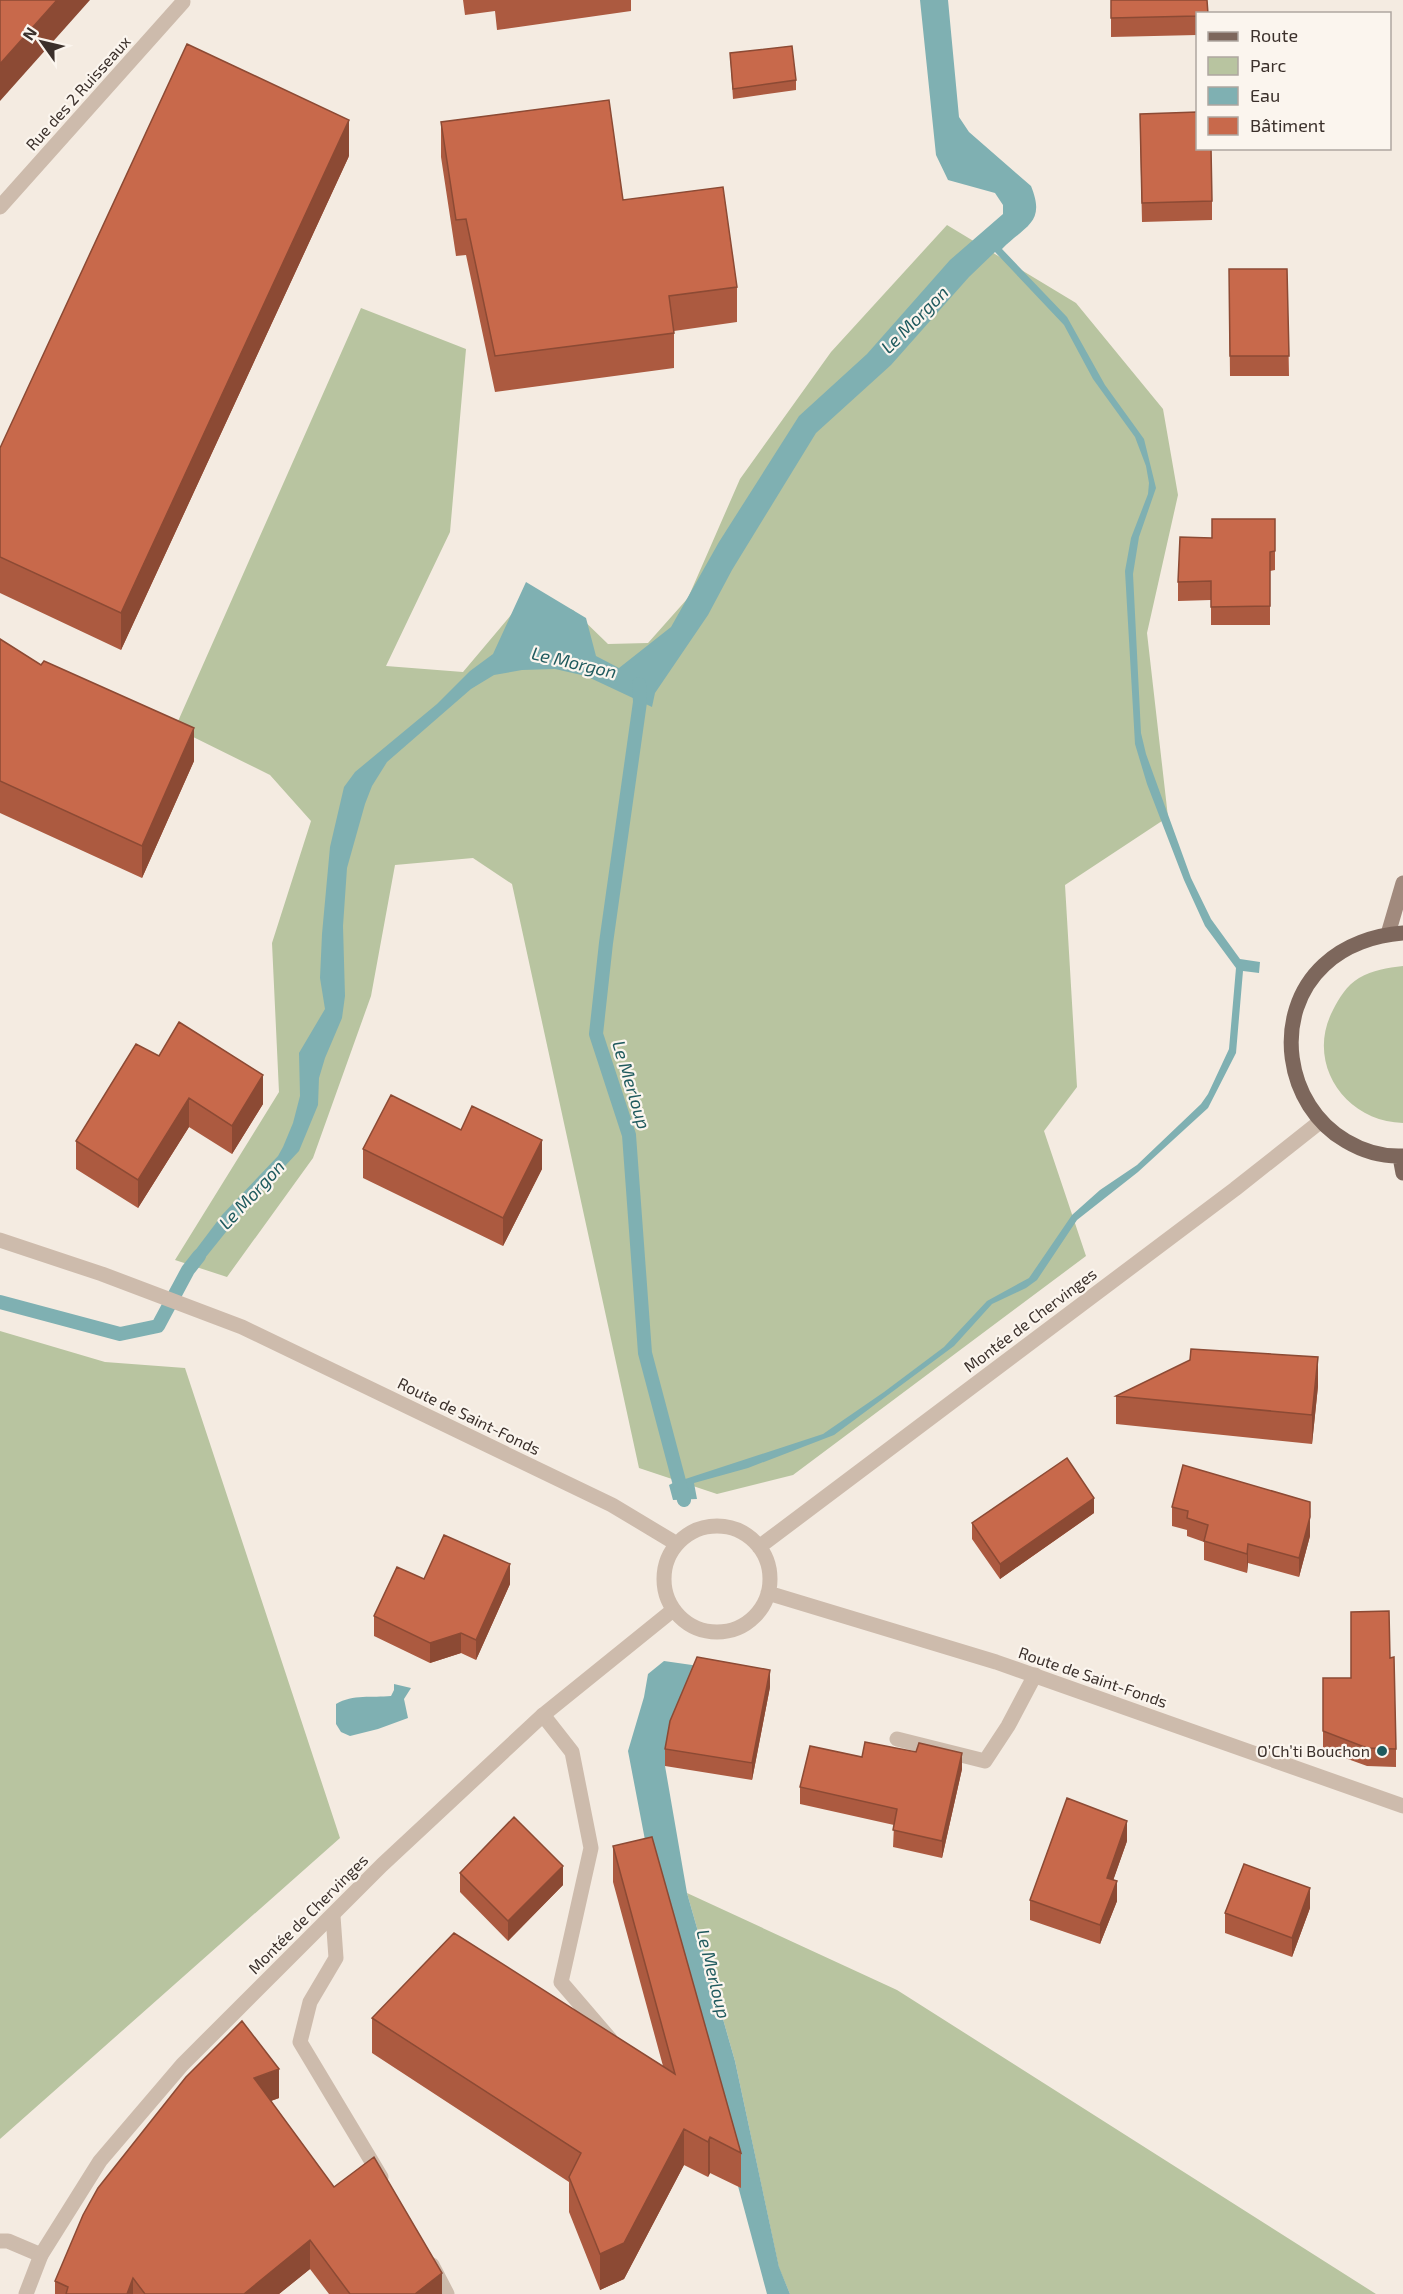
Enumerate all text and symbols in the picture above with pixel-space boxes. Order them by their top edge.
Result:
north arrow [12,12,72,72]
legend [1196,12,1391,150]
text: N [18,23,40,43]
text: Route [1250,24,1298,46]
street label: Rue des 2 Ruisseaux [21,31,134,154]
text: Parc [1250,54,1286,76]
text: Eau [1250,84,1280,106]
text: Bâtiment [1250,114,1325,136]
water label: Le Morgon [876,281,953,358]
water label: Le Morgon [530,642,619,682]
water label: Le Merloup [608,1038,656,1132]
water label: Le Morgon [214,1155,289,1233]
street label: Montée de Chervinges [960,1263,1100,1376]
street label: Route de Saint-Fonds [395,1373,543,1458]
street label: Route de Saint-Fonds [1016,1642,1170,1711]
place label: O’Ch’ti Bouchon [1257,1741,1370,1760]
marker: O’Ch’ti Bouchon [1375,1744,1389,1758]
street label: Montée de Chervinges [244,1850,371,1977]
water label: Le Merloup [692,1927,736,2021]

